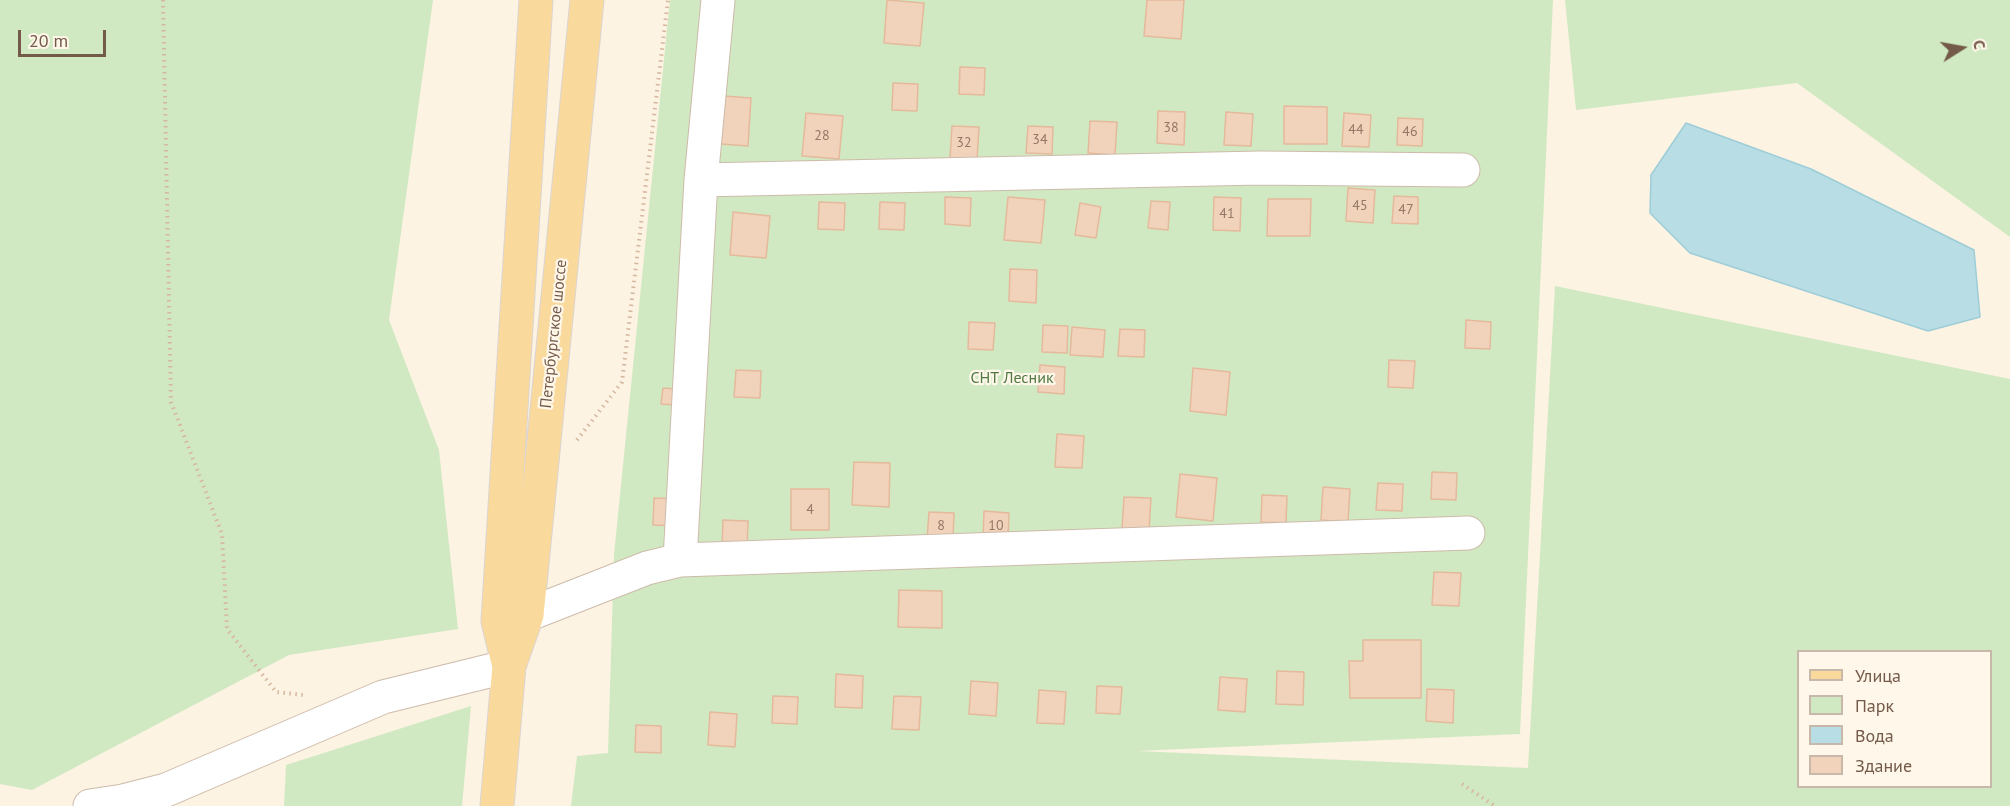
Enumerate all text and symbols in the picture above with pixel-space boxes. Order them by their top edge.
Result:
scale bar [21,18,110,56]
north arrow [1932,18,1992,78]
text: 20 m [29,29,68,52]
text: С [1969,38,1990,51]
house number: 38 [1163,120,1179,136]
house number: 44 [1348,122,1364,138]
house number: 46 [1402,124,1418,140]
house number: 28 [814,128,830,144]
house number: 34 [1032,132,1048,148]
house number: 32 [956,135,972,151]
house number: 45 [1352,198,1368,214]
house number: 47 [1398,202,1414,218]
house number: 41 [1219,206,1235,222]
street label: Петербургское шоссе [537,259,571,409]
park label: СНТ Лесник [970,368,1054,388]
house number: 4 [806,502,814,518]
house number: 8 [937,518,945,534]
house number: 10 [988,518,1004,534]
legend [1797,650,1992,788]
text: Улица [1855,664,1901,687]
text: Парк [1855,694,1894,717]
text: Вода [1855,724,1894,747]
text: Здание [1855,754,1912,777]

